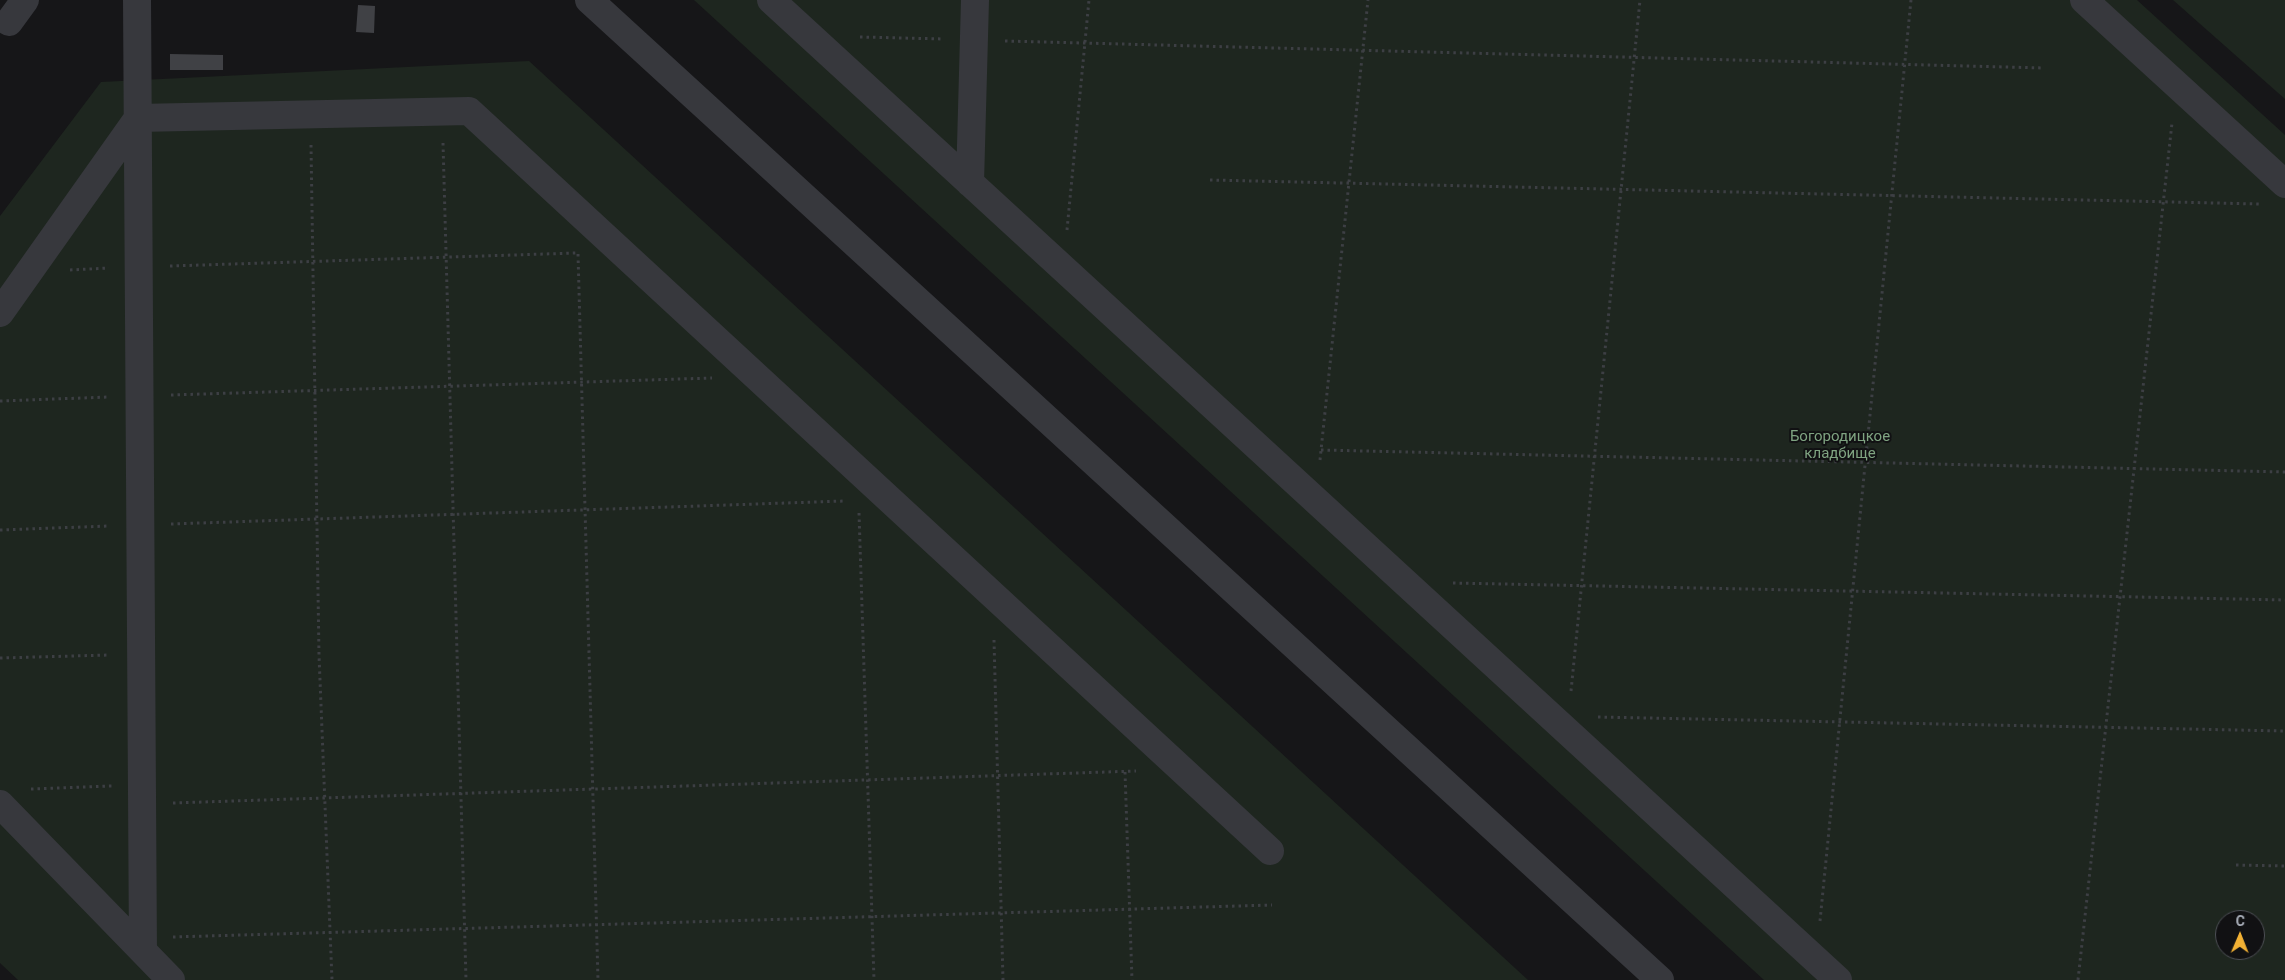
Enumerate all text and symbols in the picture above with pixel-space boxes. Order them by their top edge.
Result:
park label: Богородицкое кладбище [1790,428,1890,463]
north arrow [2215,910,2265,960]
text: С [2236,913,2245,929]

